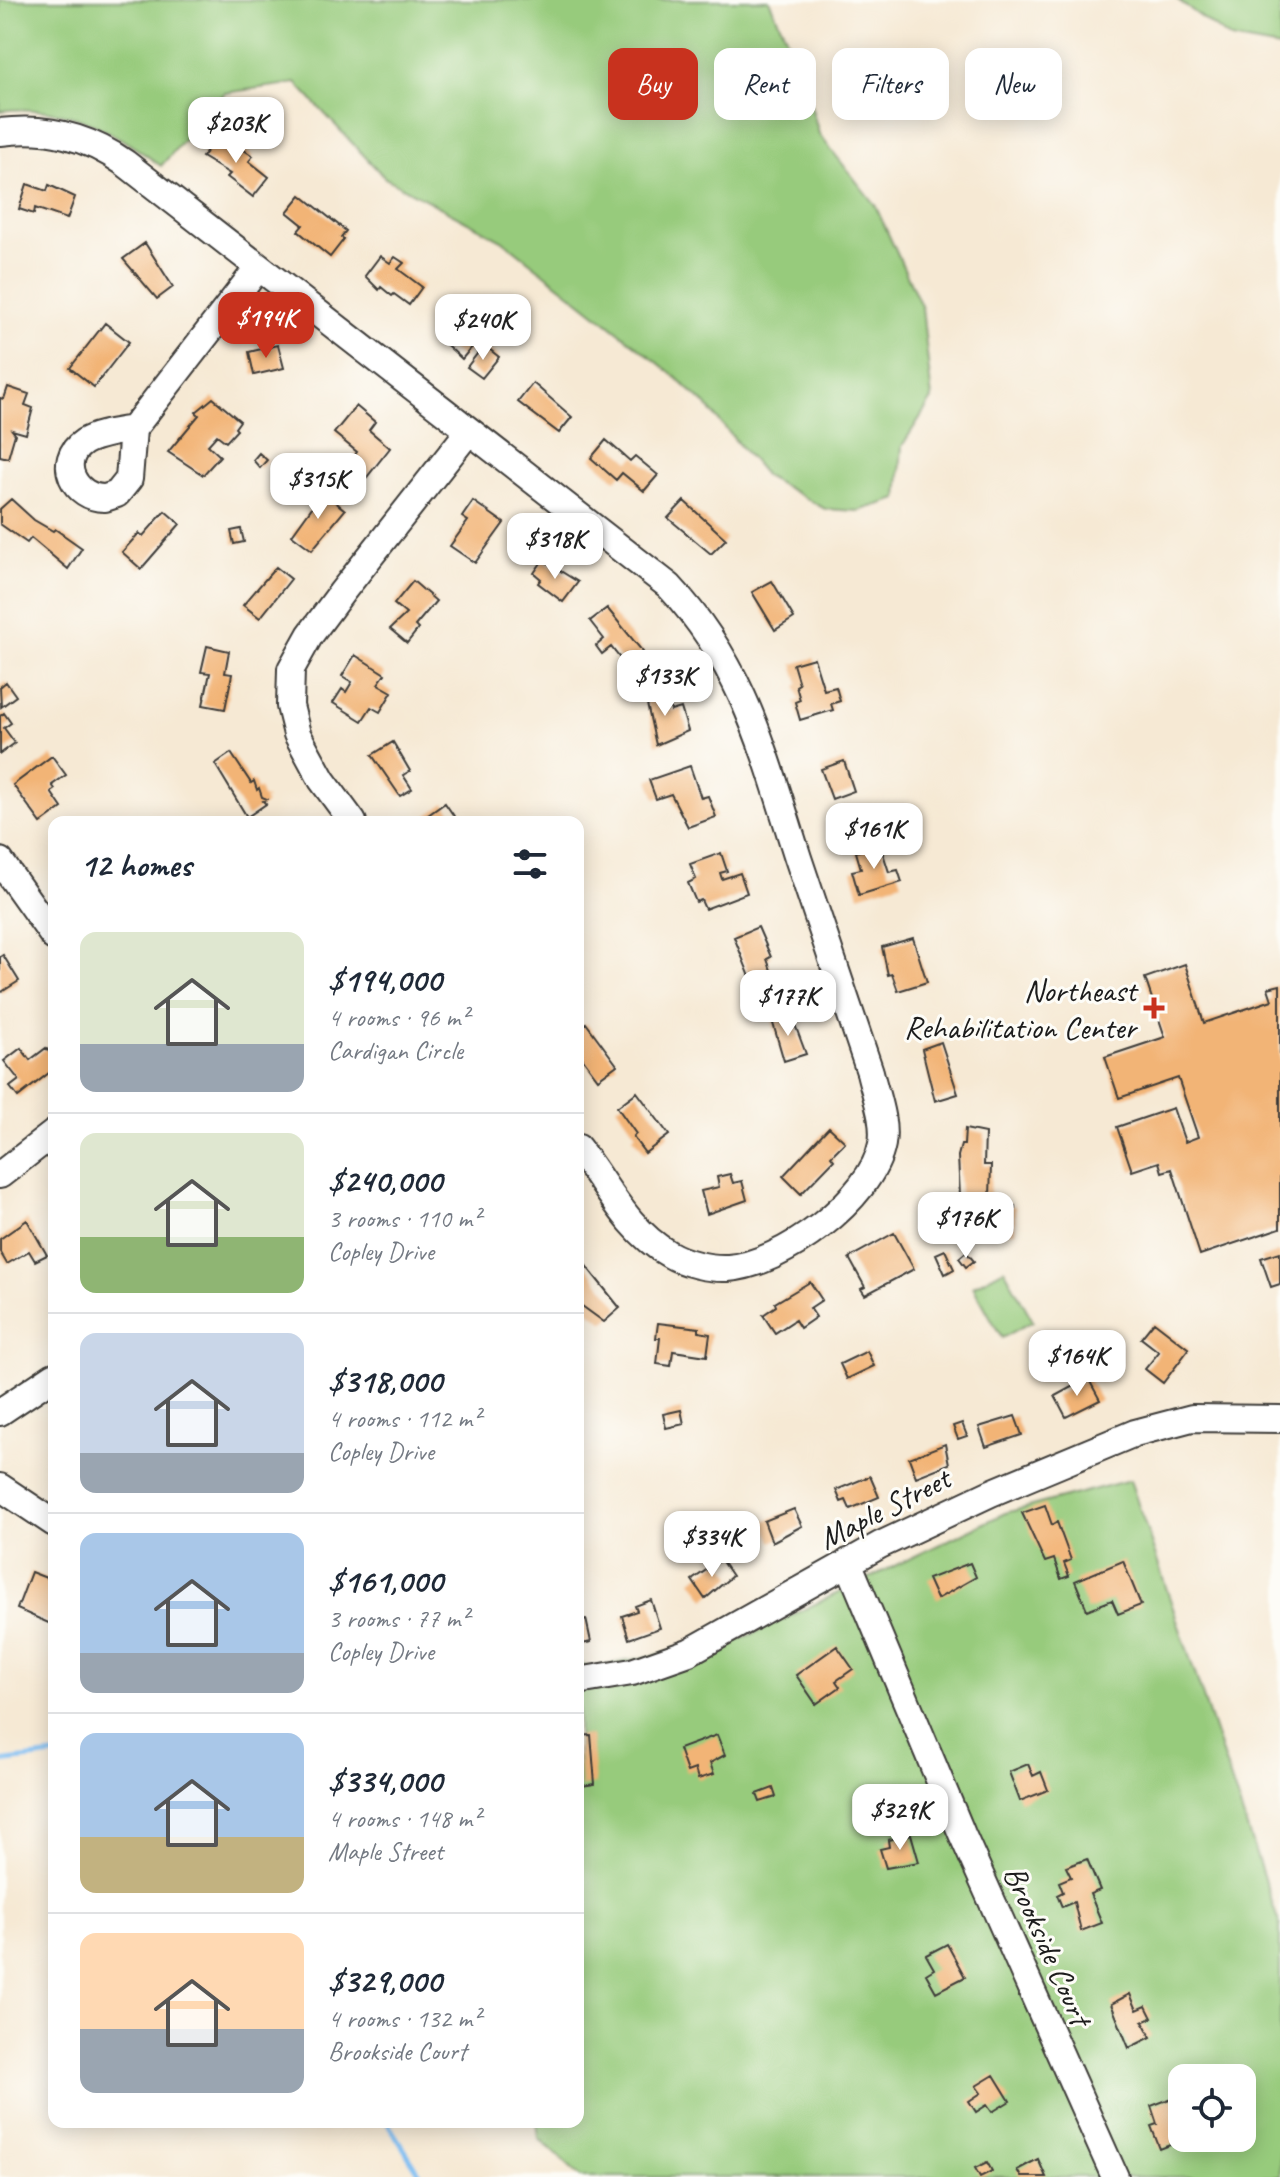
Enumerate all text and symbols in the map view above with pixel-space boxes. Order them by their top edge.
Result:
chip: Buy [608,48,698,120]
chip: Rent [714,48,816,120]
chip: Filters [832,48,949,120]
chip: New [965,48,1062,120]
pin: $203K [180,97,292,165]
text: $203K [206,106,266,139]
pin: $194K [210,292,322,360]
pin: $240K [427,294,539,362]
text: $194K [236,301,296,334]
text: $240K [453,303,513,336]
pin: $315K [262,453,374,521]
text: $315K [288,462,348,495]
pin: $318K [499,513,611,581]
text: $318K [525,522,585,555]
pin: $133K [609,650,721,718]
text: $133K [635,659,695,692]
pin: $161K [818,803,930,871]
text: $161K [844,812,904,845]
icon: filters [508,842,552,886]
text: 12 homes [80,843,191,886]
text: $194,000 [328,958,441,1001]
icon: home [144,964,240,1060]
pin: $177K [732,970,844,1038]
place label: Northeast Rehabilitation Center [904,970,1139,1048]
text: $177K [758,979,818,1012]
marker: Northeast Rehabilitation Center [1143,997,1165,1019]
text: 4 rooms · 96 m² [328,1001,469,1034]
text: Cardigan Circle [328,1034,463,1067]
text: $240,000 [328,1159,442,1202]
icon: home [144,1165,240,1261]
pin: $176K [910,1192,1022,1260]
text: $176K [936,1201,996,1234]
text: 3 rooms · 110 m² [328,1202,480,1235]
text: Copley Drive [328,1235,434,1268]
pin: $164K [1021,1330,1133,1398]
text: $164K [1047,1339,1107,1372]
text: $318,000 [328,1359,442,1402]
icon: home [144,1365,240,1461]
text: 4 rooms · 112 m² [328,1402,480,1435]
text: Copley Drive [328,1435,434,1468]
street label: Maple Street [812,1456,960,1559]
pin: $334K [656,1511,768,1579]
text: $334K [682,1520,742,1553]
text: $161,000 [328,1559,443,1602]
icon: home [144,1565,240,1661]
text: 3 rooms · 77 m² [328,1602,469,1635]
text: Copley Drive [328,1635,434,1668]
text: $334,000 [328,1759,442,1802]
icon: home [144,1765,240,1861]
pin: $329K [844,1784,956,1852]
text: $329K [870,1793,930,1826]
text: 4 rooms · 148 m² [328,1802,480,1835]
text: Maple Street [328,1835,443,1868]
street label: Brookside Court [994,1859,1103,2035]
text: $329,000 [328,1959,441,2002]
icon: home [144,1965,240,2061]
text: 4 rooms · 132 m² [328,2002,480,2035]
text: Brookside Court [328,2035,466,2068]
map controls [1168,2064,1256,2152]
button: locate [1168,2064,1256,2152]

